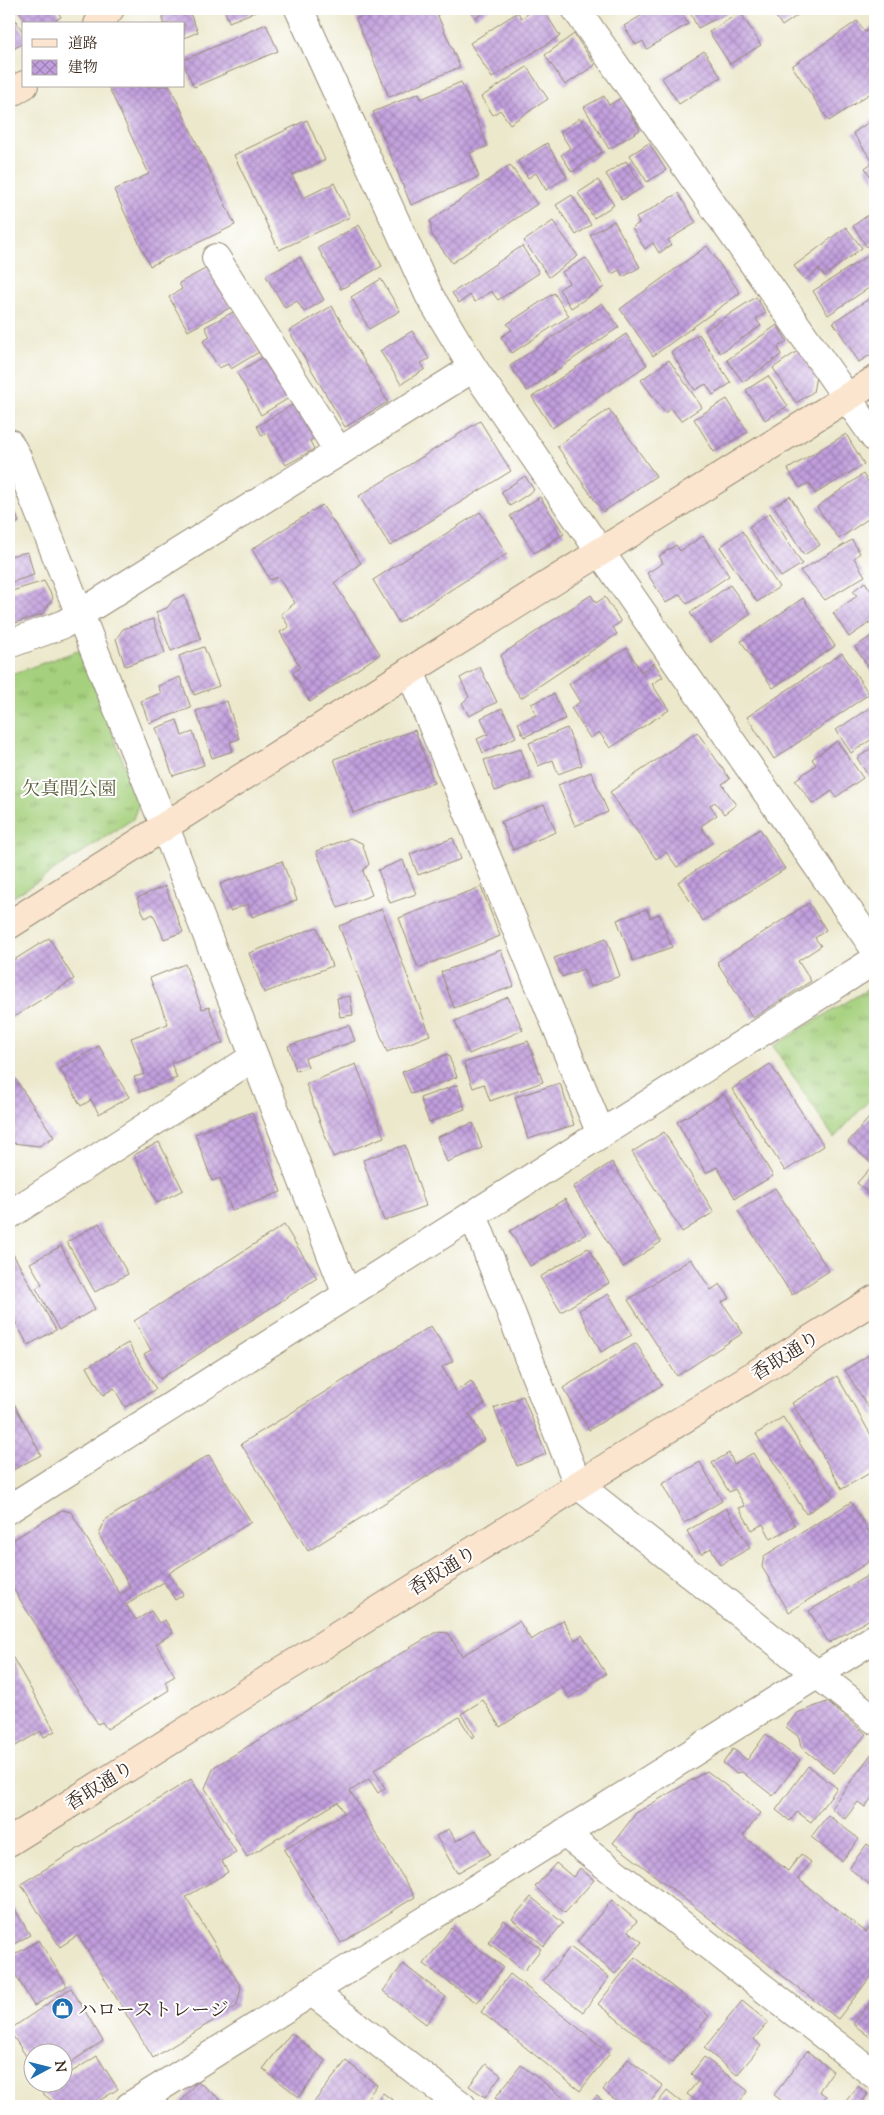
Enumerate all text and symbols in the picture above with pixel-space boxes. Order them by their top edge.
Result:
legend [22,22,185,88]
text: 道路 [68,34,98,55]
text: 建物 [68,58,98,79]
park label: 欠真間公園 [21,777,117,804]
street label: 香取通り [747,1326,826,1389]
street label: 香取通り [404,1541,483,1604]
street label: 香取通り [61,1756,140,1819]
shop icon: ハローストレージ [50,1997,74,2021]
place label: ハローストレージ [78,1998,229,2025]
north arrow [22,2042,72,2092]
text: N [48,2060,70,2073]

